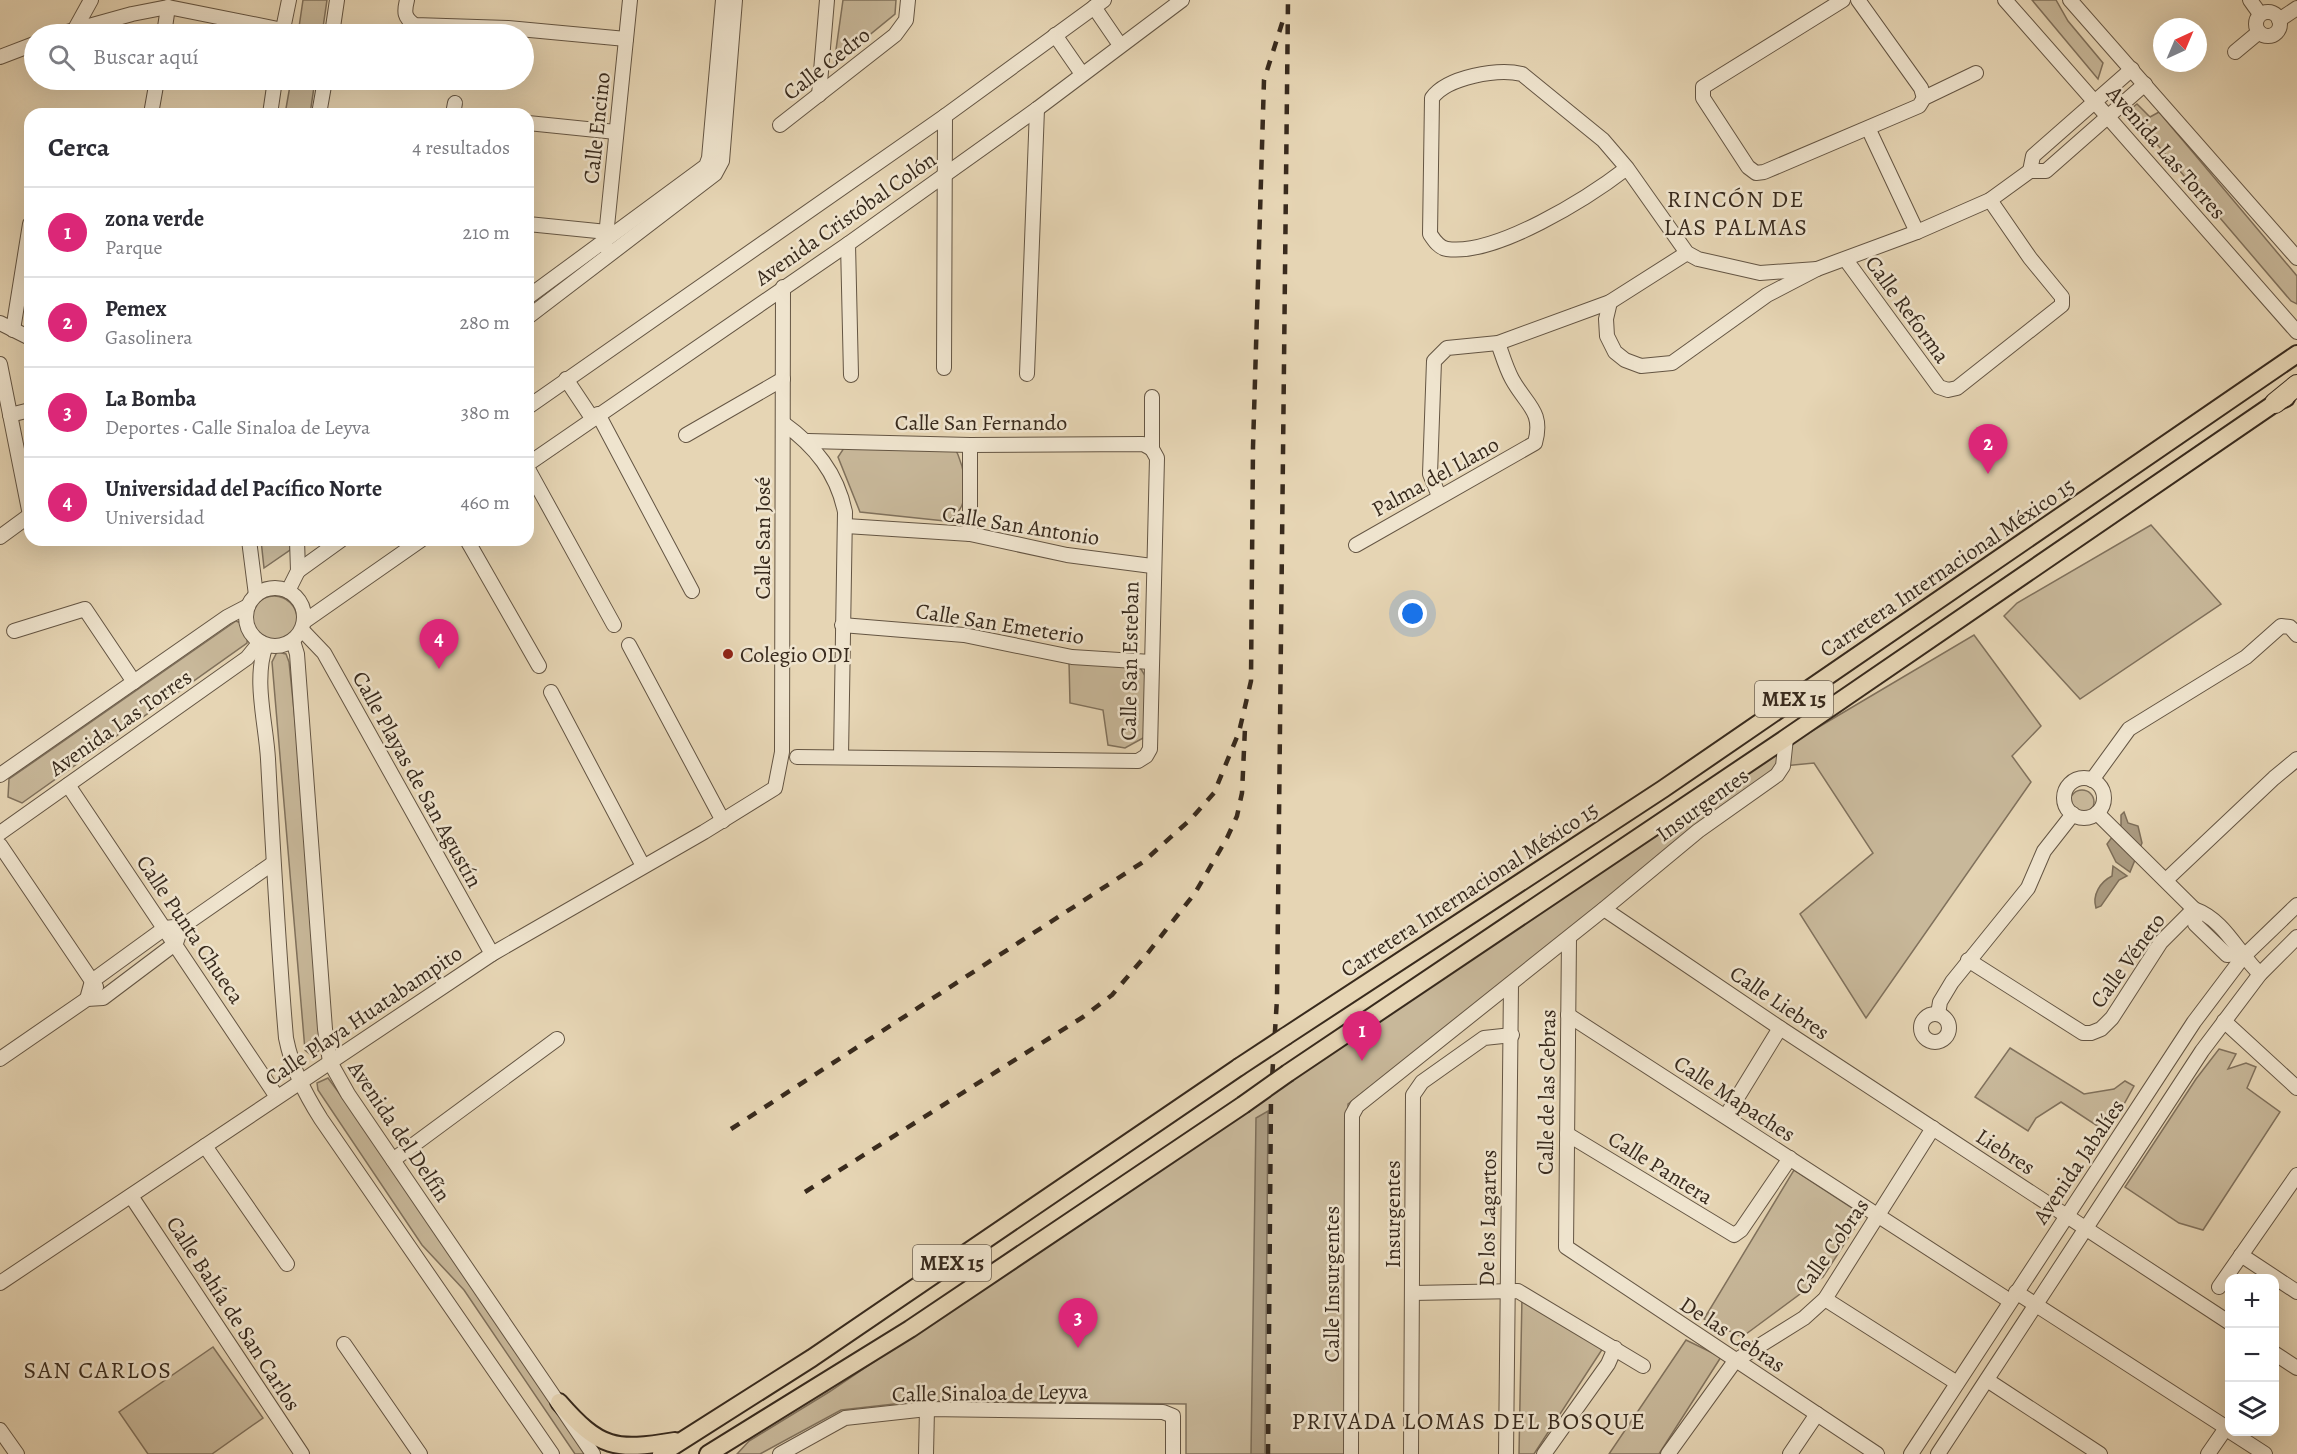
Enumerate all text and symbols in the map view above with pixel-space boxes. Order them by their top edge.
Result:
north arrow [2153,18,2207,72]
street label: Calle Cedro [777,20,877,107]
search box [24,24,534,90]
icon: search [45,41,78,74]
text: Buscar aquí [93,42,199,72]
street label: Calle Encino [576,71,618,185]
street label: Avenida Las Torres [2099,79,2233,226]
text: Cerca [48,130,110,165]
text: 4 resultados [412,134,510,161]
street label: Avenida Cristóbal Colón [748,145,942,293]
district label: RINCÓN DE LAS PALMAS [1663,183,1809,243]
text: zona verde [105,204,204,234]
text: 1 [64,219,71,246]
text: 210 m [462,219,510,246]
text: Parque [105,234,163,261]
street label: Calle Reforma [1858,250,1957,370]
text: Pemex [105,294,166,324]
text: 2 [63,309,72,336]
text: 280 m [460,309,510,336]
text: Gasolinera [105,324,193,351]
text: La Bomba [105,384,197,414]
text: 3 [63,399,72,426]
text: 380 m [461,399,510,426]
street label: Calle San Fernando [895,408,1067,438]
text: Deportes · Calle Sinaloa de Leyva [105,414,370,441]
pin: 2 [1968,424,2008,474]
street label: Palma del Llano [1366,429,1505,524]
street label: Carretera Internacional México 15 [1814,471,2081,665]
text: Universidad del Pacífico Norte [105,474,382,504]
street label: Calle San José [748,477,778,599]
text: 4 [63,489,72,516]
text: 460 m [460,489,510,516]
street label: Calle San Antonio [940,499,1102,553]
text: Universidad [105,504,205,531]
street label: Calle San Esteban [1114,581,1146,741]
street label: Calle San Emeterio [914,596,1086,652]
your location [1398,599,1427,628]
pin: 4 [420,620,458,669]
place label: Colegio ODI [740,640,850,670]
marker: Colegio ODI [721,647,735,661]
street label: Avenida Las Torres [42,662,198,784]
street label: Calle Playas de San Agustín [345,666,489,893]
road number: MEX 15 [1755,681,1833,717]
street label: Insurgentes [1650,761,1755,849]
street label: Carretera Internacional México 15 [1335,795,1604,985]
street label: Calle Punta Chueca [129,849,252,1011]
street label: Calle Véneto [2083,907,2173,1014]
street label: Calle Playa Huatabampito [259,938,468,1093]
street label: Calle Liebres [1724,958,1835,1047]
street label: Calle de las Cebras [1531,1009,1563,1175]
pin: 1 [1342,1012,1382,1061]
street label: Calle Mapaches [1668,1048,1801,1149]
street label: Avenida del Delfín [340,1054,457,1208]
street label: Avenida Jabalíes [2025,1093,2132,1231]
street label: Liebres [1970,1121,2041,1182]
street label: Calle Pantera [1602,1124,1719,1212]
street label: De los Lagartos [1472,1149,1504,1287]
street label: Insurgentes [1378,1160,1408,1268]
street label: Calle Cobras [1787,1192,1876,1301]
street label: Calle Insurgentes [1317,1206,1347,1362]
street label: Calle Bahía de San Carlos [159,1210,307,1417]
road number: MEX 15 [913,1245,991,1281]
map controls [2225,1274,2279,1436]
button: + [2225,1274,2279,1328]
street label: De las Cebras [1674,1290,1791,1380]
pin: 3 [1058,1298,1098,1348]
button: − [2225,1328,2279,1382]
district label: SAN CARLOS [24,1354,172,1386]
street label: Calle Sinaloa de Leyva [892,1376,1089,1410]
button: layers [2225,1382,2279,1436]
district label: PRIVADA LOMAS DEL BOSQUE [1291,1405,1647,1437]

